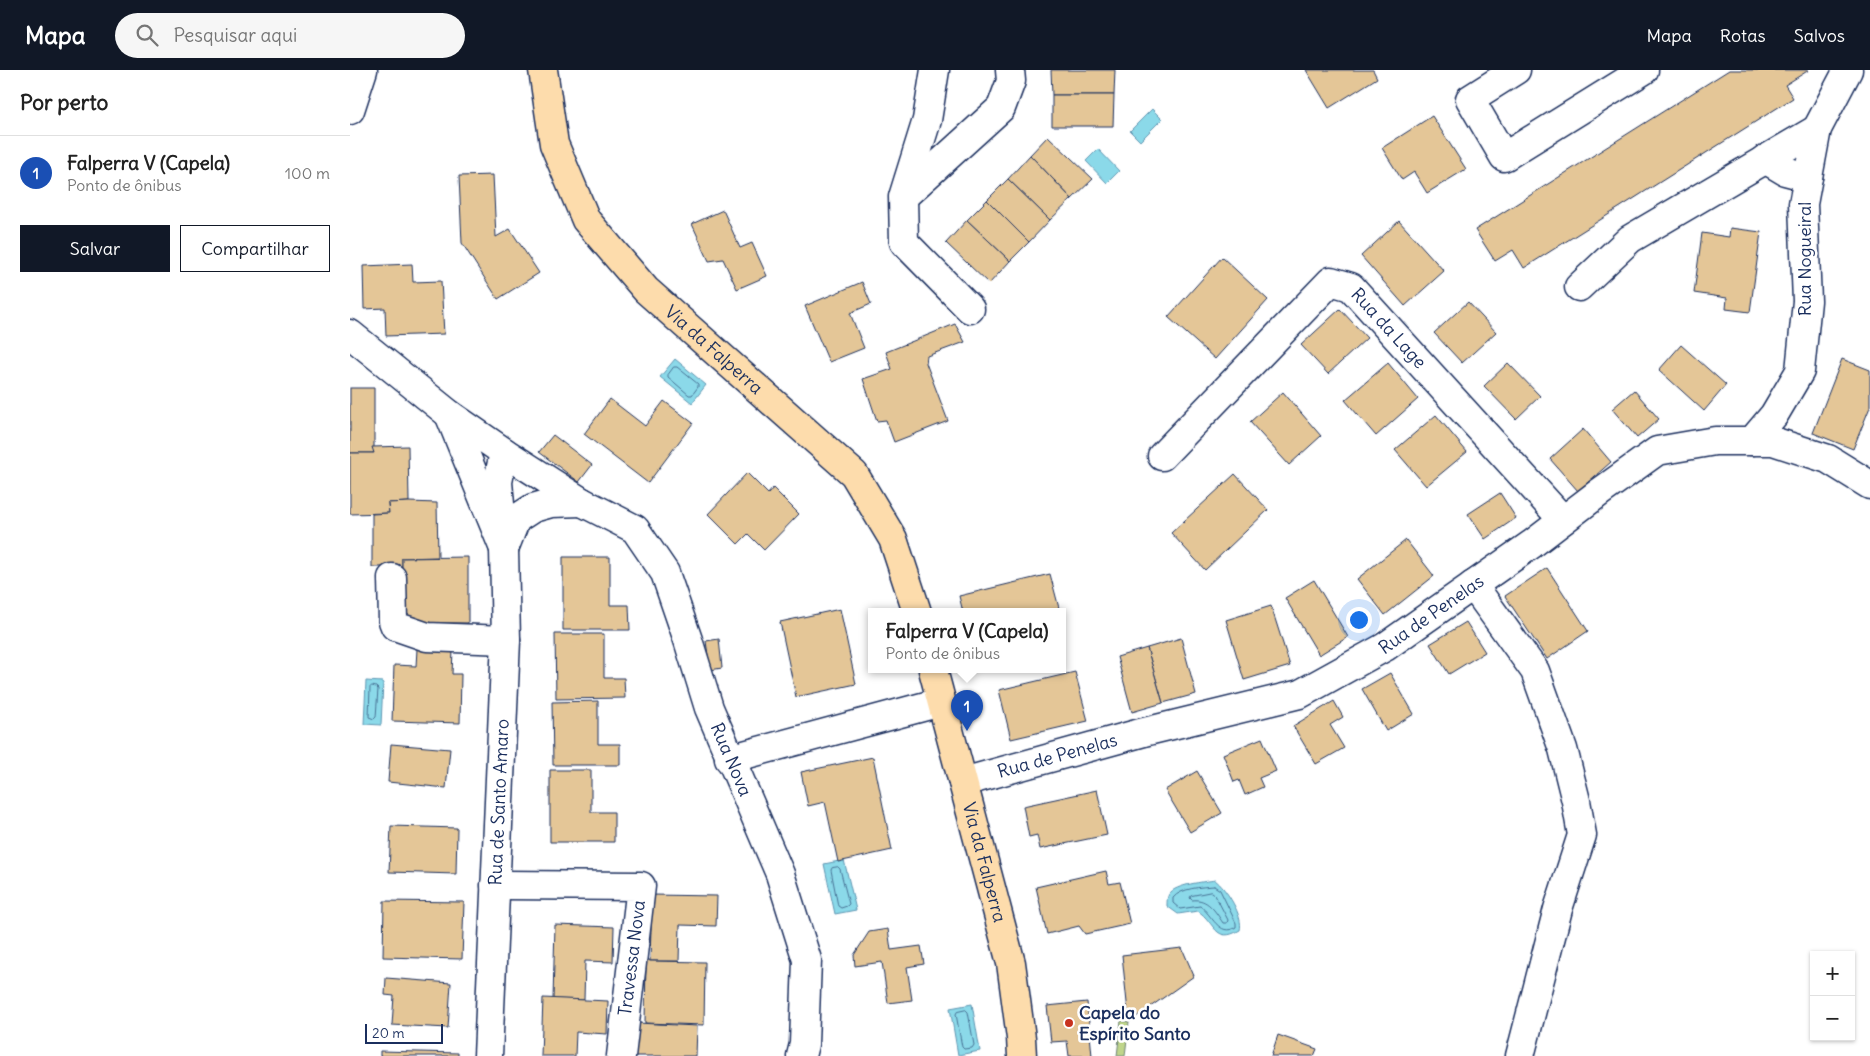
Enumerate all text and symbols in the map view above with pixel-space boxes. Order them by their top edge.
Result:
search box [115,13,465,58]
text: Mapa [25,20,85,50]
icon: search [133,21,161,49]
text: Pesquisar aqui [173,23,297,47]
text: Mapa [1647,24,1692,47]
text: Rotas [1720,24,1766,47]
text: Salvos [1794,24,1845,47]
text: Por perto [20,89,108,116]
text: Falperra V (Capela) [67,151,230,175]
text: 1 [33,163,39,183]
text: 100 m [285,163,330,183]
text: Ponto de ônibus [67,175,182,195]
street label: Rua Nogueiral [1793,202,1816,316]
button: Salvar [20,225,170,272]
button: Compartilhar [180,225,330,272]
street label: Rua da Lage [1346,283,1432,373]
street label: Via da Falperra [660,300,768,399]
street label: Rua de Penelas [1374,569,1488,659]
your location [1346,607,1372,633]
popup [868,608,1066,673]
text: Falperra V (Capela) [885,619,1049,643]
text: Ponto de ônibus [885,643,1000,663]
pin: 1 [951,690,983,731]
street label: Rua de Santo Amaro [483,718,514,886]
street label: Rua Nova [706,719,757,800]
street label: Rua de Penelas [995,728,1120,783]
street label: Via da Falperra [958,800,1012,925]
street label: Travessa Nova [613,899,650,1017]
map controls [1810,951,1855,1041]
button: + [1810,951,1855,996]
button: − [1810,996,1855,1041]
place label: Capela do Espírito Santo [1079,1001,1191,1045]
marker: Capela do Espírito Santo [1063,1017,1075,1029]
scale bar [365,1021,442,1044]
text: 20 m [372,1024,405,1042]

